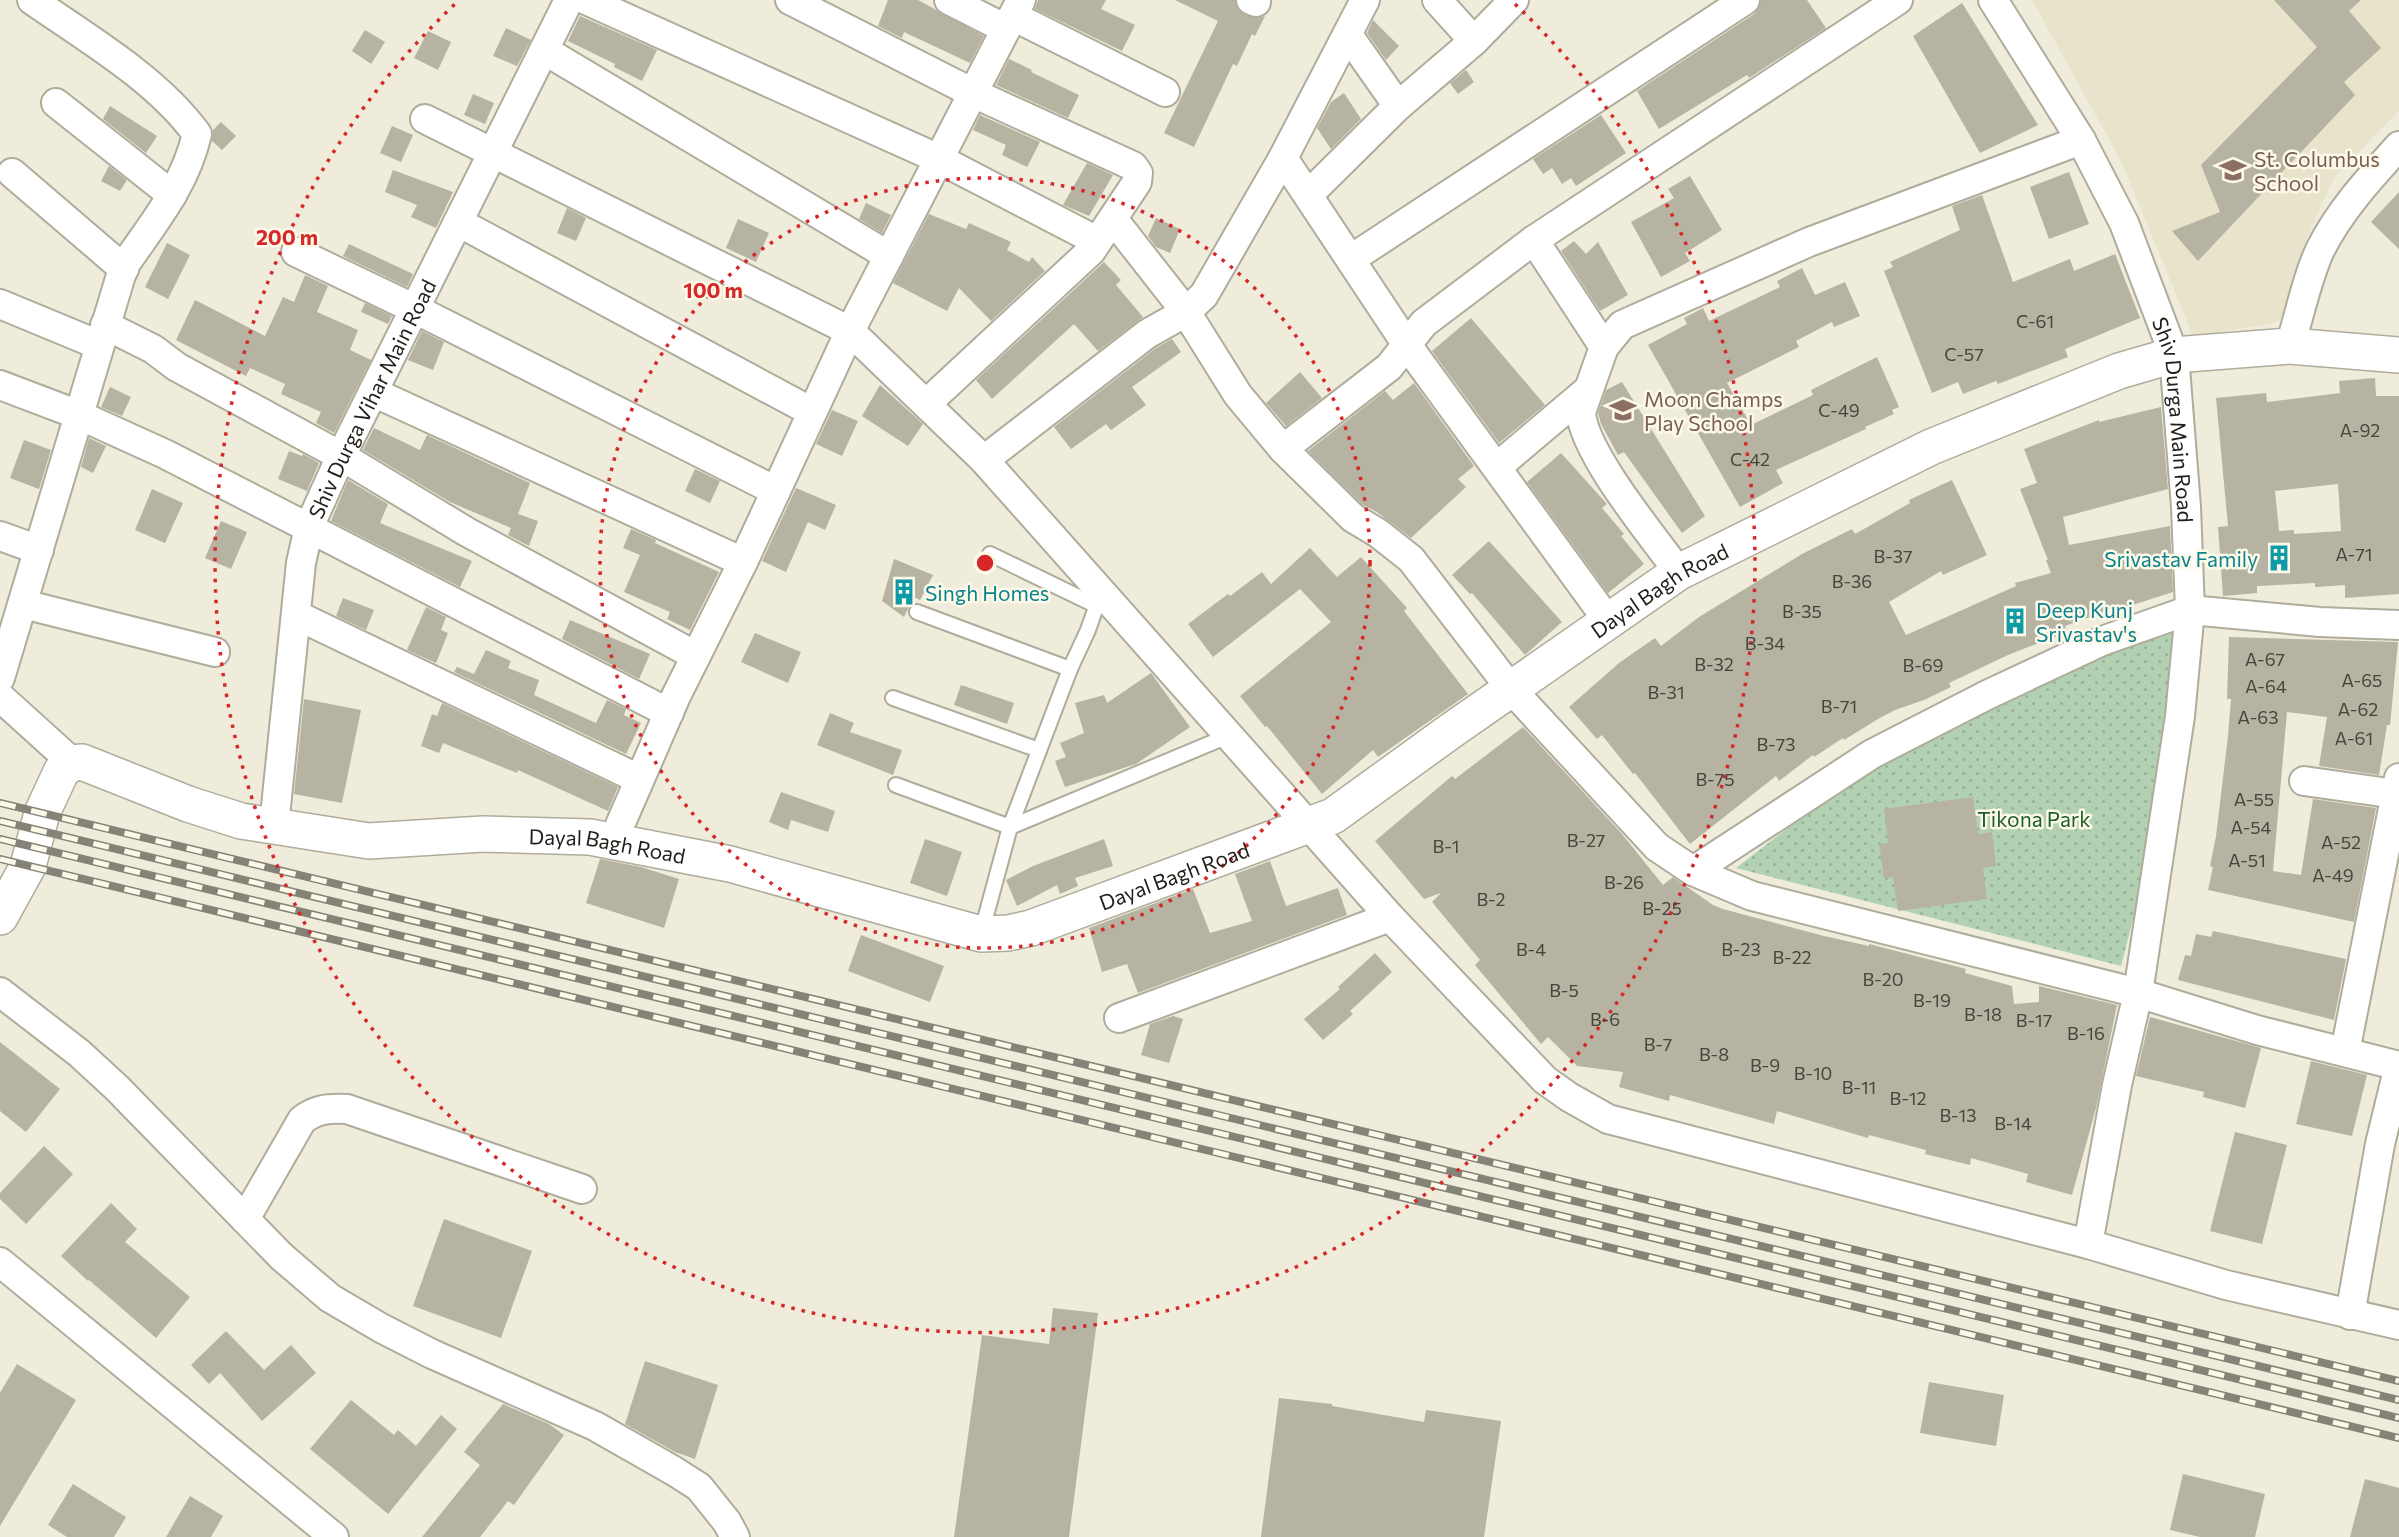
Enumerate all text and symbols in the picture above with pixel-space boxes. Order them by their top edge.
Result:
place label: St. Columbus School [2254,146,2380,195]
school or university icon: St. Columbus School [2218,155,2248,185]
text: 200 m [256,224,318,249]
street label: Shiv Durga Vihar Main Road [302,275,440,522]
text: 100 m [683,277,743,302]
house number: C-61 [2016,310,2054,332]
street label: Shiv Durga Main Road [2148,313,2199,523]
house number: C-57 [1944,343,1984,365]
place label: Moon Champs Play School [1644,386,1783,435]
school or university icon: Moon Champs Play School [1608,395,1638,425]
house number: C-49 [1818,399,1860,421]
house number: A-92 [2340,419,2380,441]
house number: C-42 [1730,448,1770,470]
street label: Dayal Bagh Road [1585,537,1732,642]
building icon: Srivastav Family [2264,543,2294,573]
house number: A-71 [2336,543,2372,565]
house number: B-37 [1874,545,1912,567]
place label: Srivastav Family [2104,546,2258,571]
centre of rings [973,551,997,575]
house number: B-36 [1832,570,1872,592]
building icon: Singh Homes [889,577,919,607]
place label: Singh Homes [925,580,1049,605]
place label: Deep Kunj Srivastav's [2036,597,2137,646]
house number: B-35 [1782,600,1822,622]
building icon: Deep Kunj Srivastav's [2000,606,2030,636]
house number: B-34 [1745,632,1785,654]
house number: A-67 [2245,648,2285,670]
house number: B-32 [1694,653,1734,675]
house number: B-69 [1903,654,1943,676]
house number: A-65 [2342,669,2382,691]
house number: A-64 [2245,675,2287,697]
house number: B-31 [1647,681,1685,703]
house number: B-71 [1821,695,1857,717]
house number: A-62 [2338,698,2378,720]
house number: A-63 [2238,706,2278,728]
house number: A-61 [2335,727,2373,749]
house number: B-73 [1757,733,1796,755]
house number: B-75 [1695,768,1735,790]
house number: A-55 [2234,788,2274,810]
park label: Tikona Park [1977,806,2091,831]
house number: A-54 [2231,816,2272,838]
street label: Dayal Bagh Road [528,823,688,868]
house number: B-27 [1567,829,1605,851]
house number: A-52 [2321,831,2361,853]
house number: B-1 [1433,835,1459,857]
street label: Dayal Bagh Road [1095,836,1252,914]
house number: A-51 [2228,849,2266,871]
house number: A-49 [2312,864,2354,886]
house number: B-26 [1604,871,1644,893]
house number: B-2 [1476,888,1506,910]
house number: B-25 [1642,897,1682,919]
house number: B-4 [1516,938,1546,960]
house number: B-23 [1721,938,1761,960]
house number: B-22 [1772,946,1812,968]
house number: B-20 [1863,968,1903,990]
house number: B-5 [1549,979,1579,1001]
house number: B-19 [1913,989,1951,1011]
house number: B-18 [1964,1003,2002,1025]
house number: B-6 [1590,1008,1620,1030]
house number: B-17 [2016,1009,2052,1031]
house number: B-16 [2067,1022,2105,1044]
house number: B-7 [1644,1033,1672,1055]
house number: B-8 [1699,1043,1729,1065]
house number: B-9 [1750,1054,1780,1076]
house number: B-10 [1794,1062,1832,1084]
house number: B-11 [1842,1076,1876,1098]
house number: B-12 [1890,1087,1926,1109]
house number: B-13 [1939,1104,1977,1126]
house number: B-14 [1994,1112,2032,1134]

